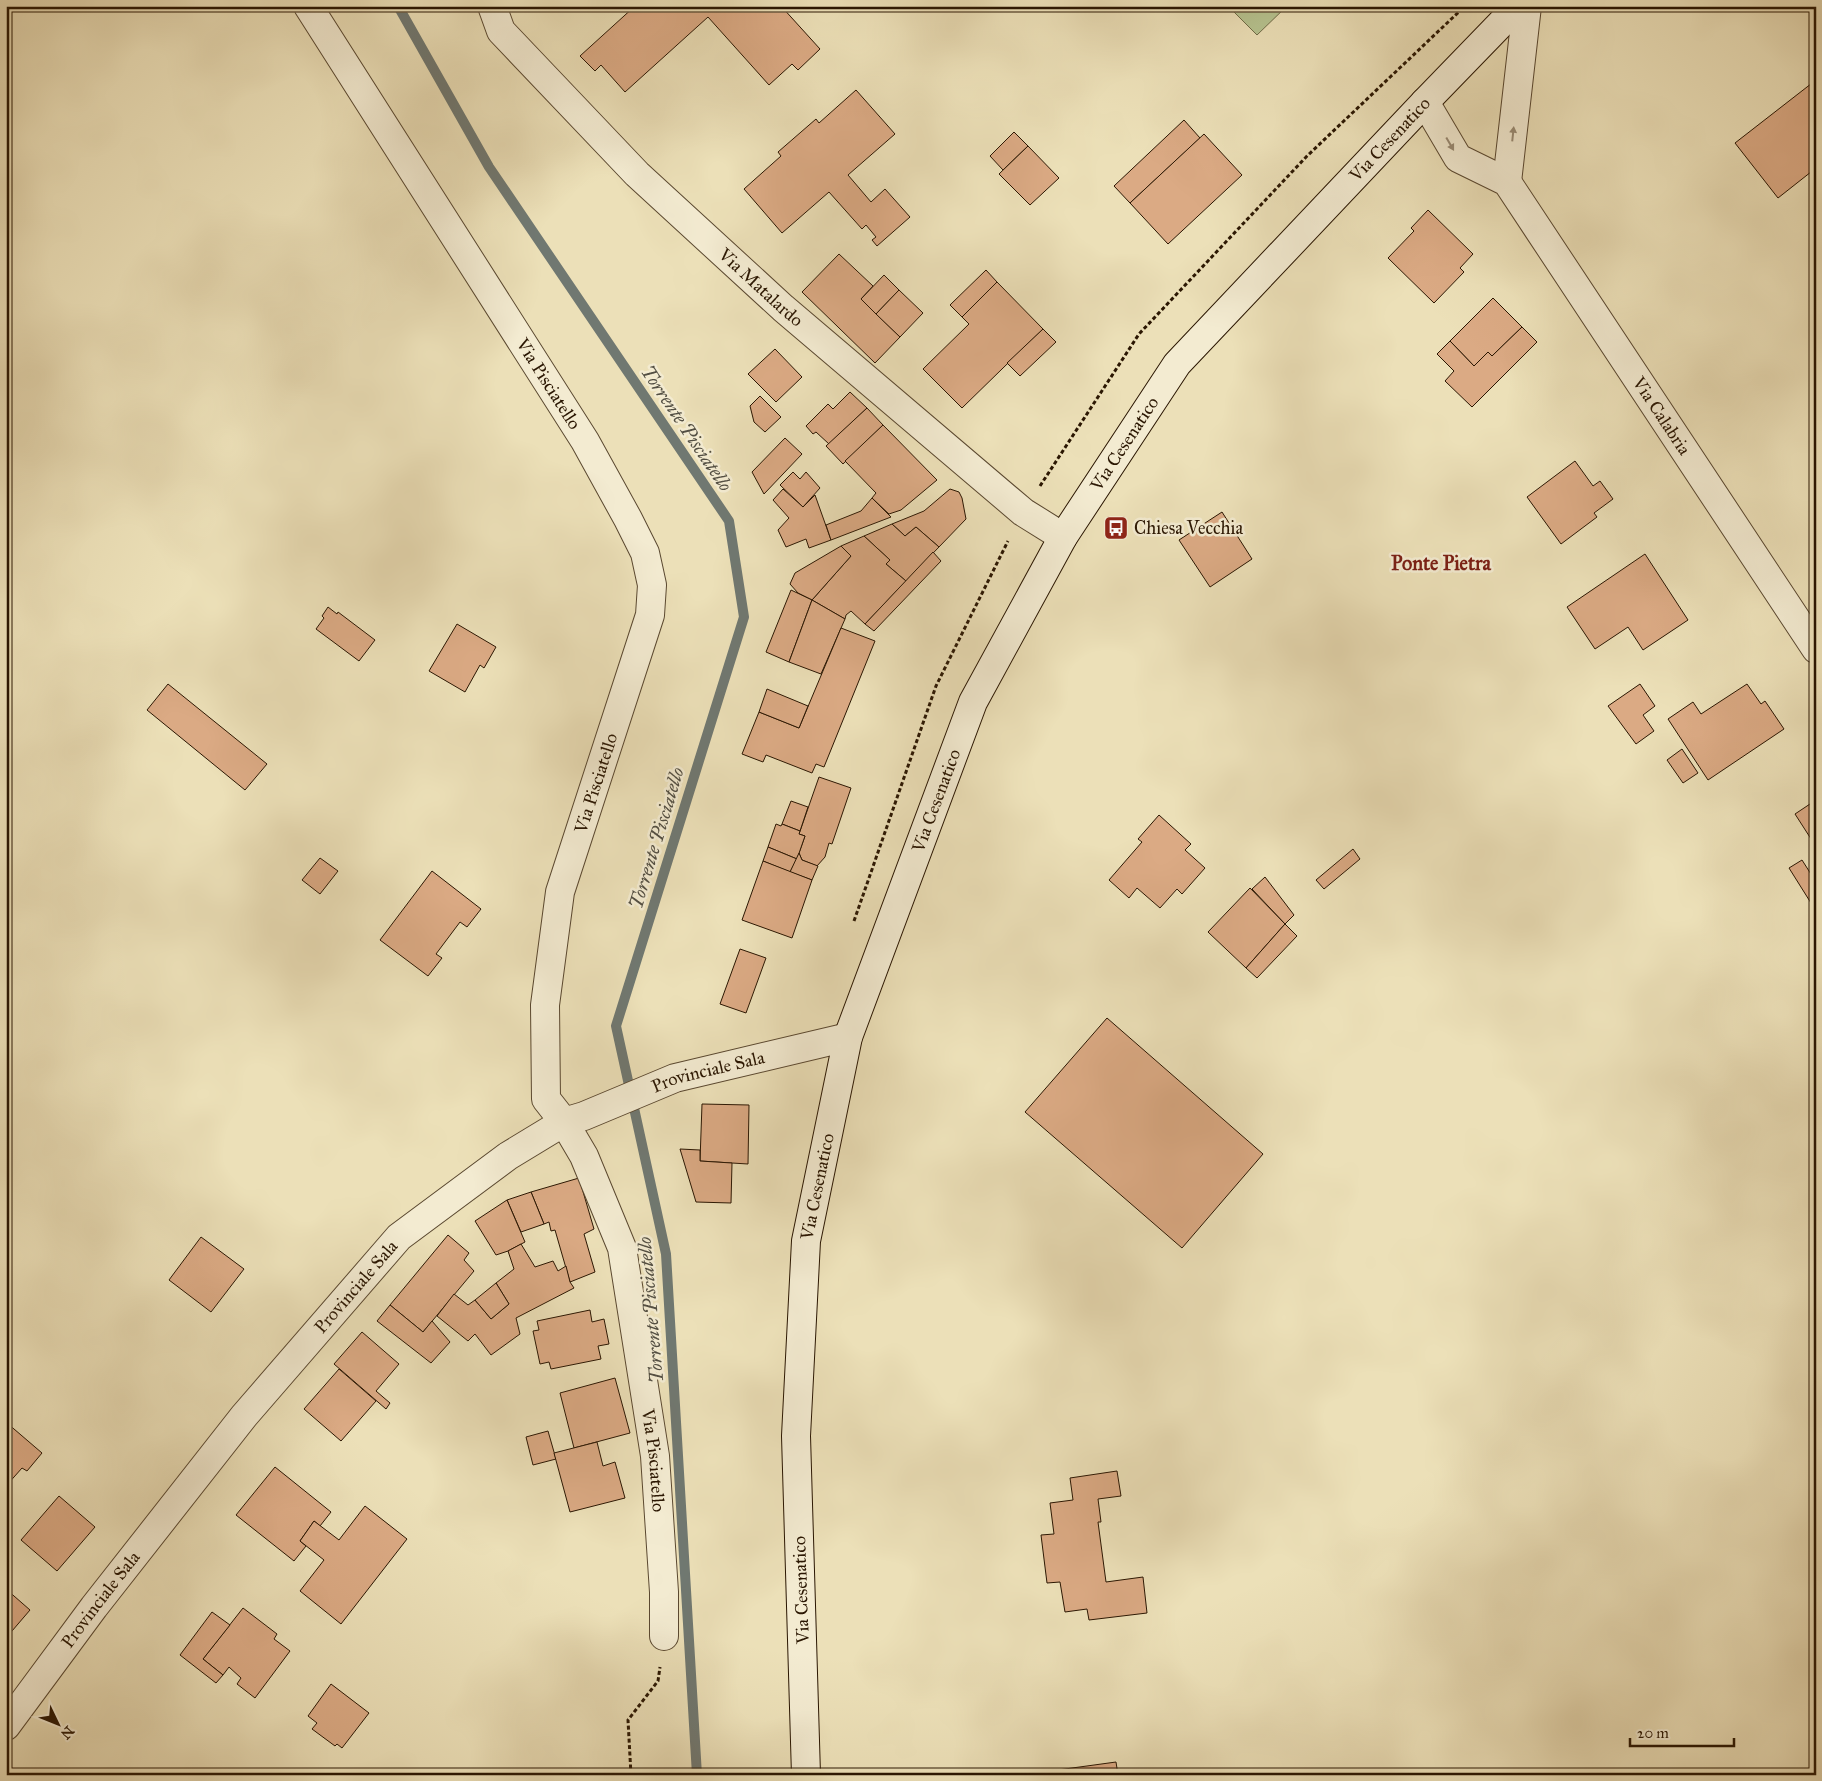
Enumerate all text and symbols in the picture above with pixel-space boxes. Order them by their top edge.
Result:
street label: Via Cesenatico [1344,92,1435,187]
one-way arrow [1509,126,1517,142]
one-way arrow [1445,137,1454,150]
street label: Via Matalardo [713,243,808,331]
street label: Via Pisciatello [511,333,586,434]
water label: Torrente Pisciatello [636,361,737,496]
street label: Via Calabria [1627,372,1696,460]
street label: Via Cesenatico [1085,392,1163,496]
bus stop icon: Chiesa Vecchia [1103,515,1129,541]
place label: Chiesa Vecchia [1134,517,1244,539]
district label: Ponte Pietra [1391,551,1491,575]
street label: Via Pisciatello [569,730,622,837]
street label: Via Cesenatico [907,746,965,856]
water label: Torrente Pisciatello [624,765,689,912]
street label: Provinciale Sala [648,1046,767,1098]
street label: Via Cesenatico [795,1131,839,1243]
street label: Provinciale Sala [310,1235,403,1338]
water label: Torrente Pisciatello [633,1236,668,1384]
street label: Via Pisciatello [637,1406,670,1513]
street label: Via Cesenatico [788,1536,814,1645]
street label: Provinciale Sala [57,1546,145,1652]
north arrow [32,1698,82,1748]
scale bar [1630,1716,1733,1748]
text: N [57,1722,77,1743]
text: 20 m [1637,1724,1669,1742]

